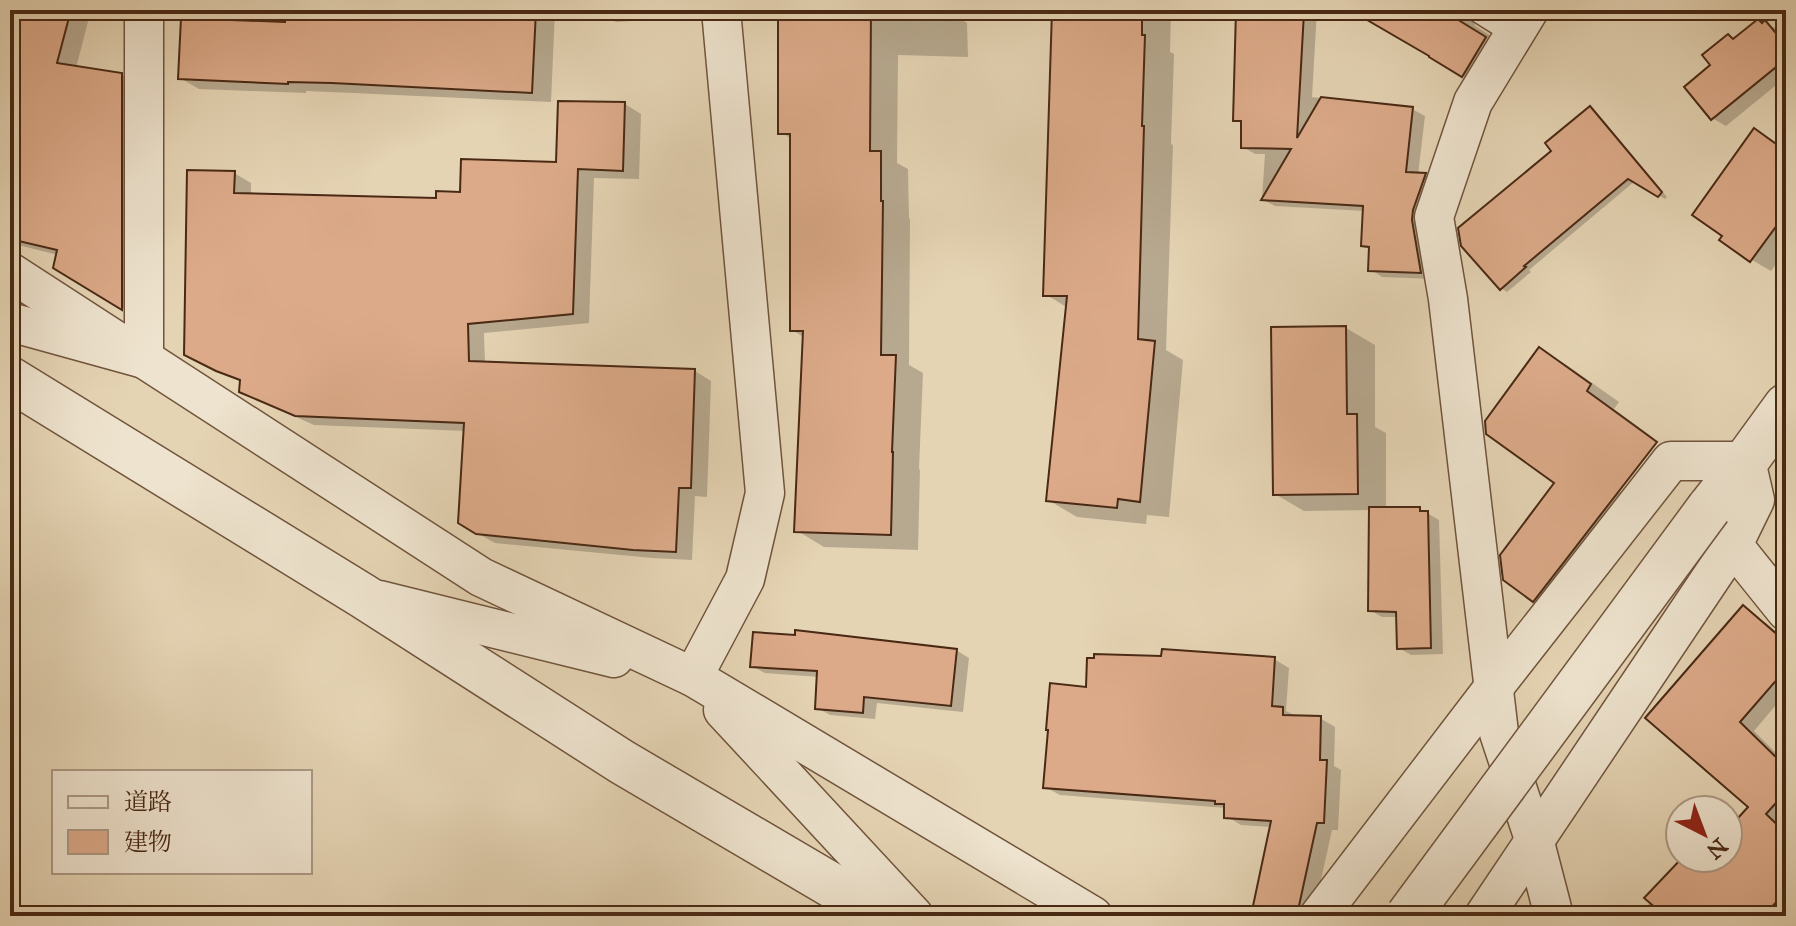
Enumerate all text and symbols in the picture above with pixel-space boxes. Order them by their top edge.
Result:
legend [52,770,312,874]
text: 道路 [124,787,172,817]
north arrow [1664,794,1744,874]
text: 建物 [124,827,172,857]
text: N [1701,832,1733,865]

